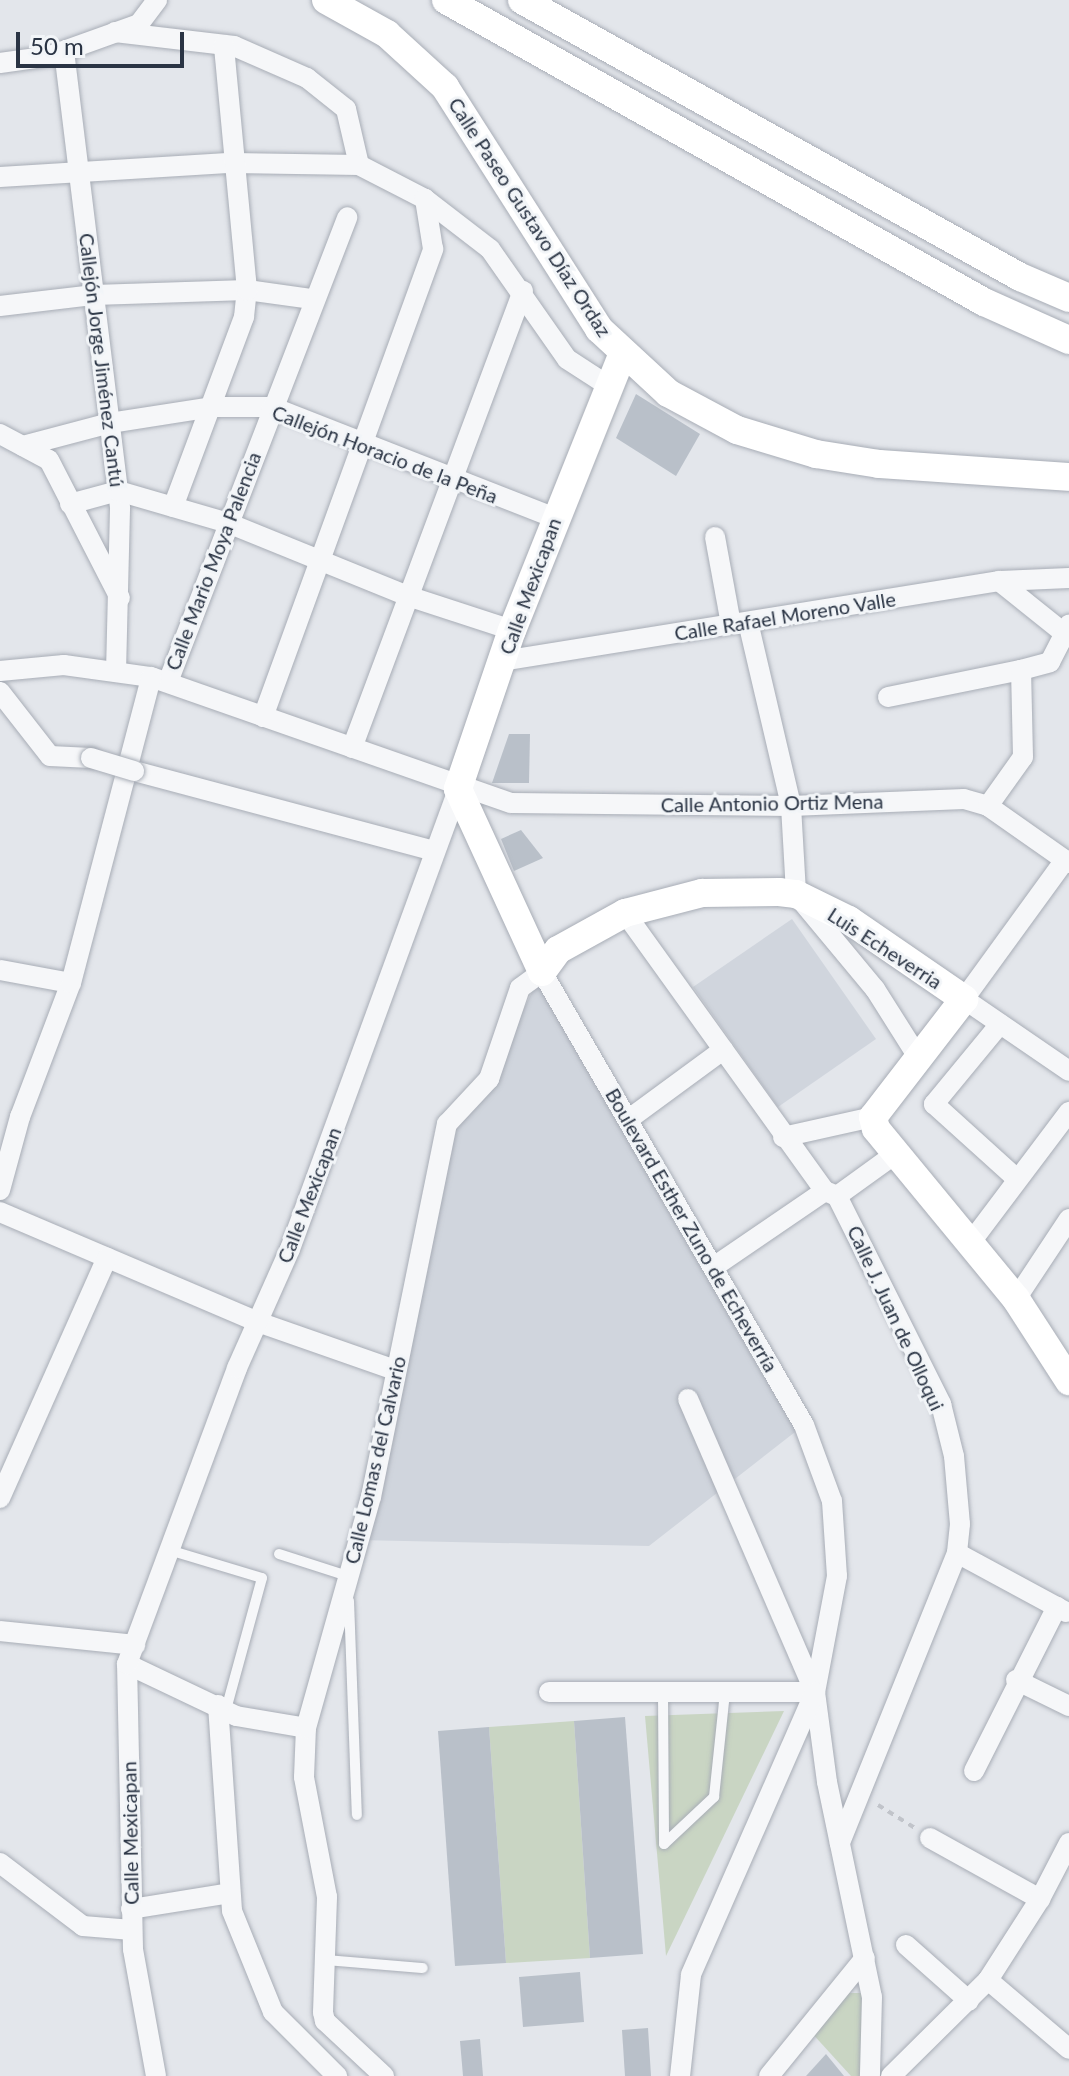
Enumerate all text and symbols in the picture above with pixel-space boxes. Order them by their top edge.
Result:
scale bar [20,16,188,66]
text: 50 m [30,31,84,60]
street label: Calle Paseo Gustavo Díaz Ordaz [444,93,616,341]
street label: Callejón Jorge Jiménez Cantú [74,231,130,489]
street label: Callejón Horacio de la Peña [269,400,501,508]
street label: Calle Mario Moya Palencia [160,448,266,674]
street label: Calle Mexicapan [494,514,566,658]
street label: Calle Rafael Moreno Valle [672,587,898,645]
street label: Calle Antonio Ortiz Mena [660,789,884,817]
street label: Luis Echeverria [823,902,947,994]
street label: Boulevard Esther Zuno de Echeverría [601,1084,783,1376]
street label: Calle Mexicapan [272,1124,346,1266]
street label: Calle J. Juan de Olloqui [842,1221,950,1415]
street label: Calle Lomas del Calvario [339,1354,411,1566]
street label: Calle Mexicapan [117,1761,143,1905]

